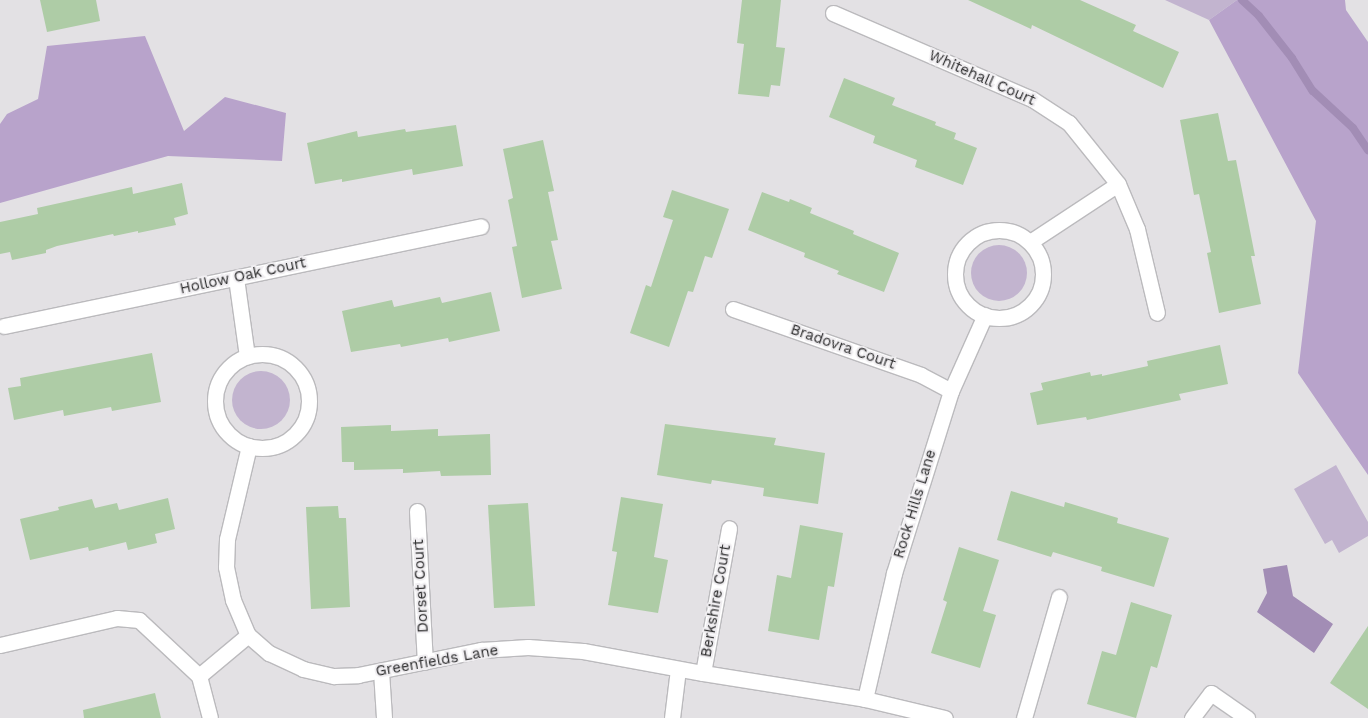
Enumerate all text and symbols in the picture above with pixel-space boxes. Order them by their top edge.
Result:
street label: Whitehall Court [926,46,1038,110]
street label: Hollow Oak Court [178,254,308,298]
street label: Bradovra Court [788,321,898,373]
street label: Rock Hills Lane [890,447,940,561]
street label: Dorset Court [410,539,432,633]
street label: Berkshire Court [697,543,735,659]
street label: Greenfields Lane [374,641,500,681]

